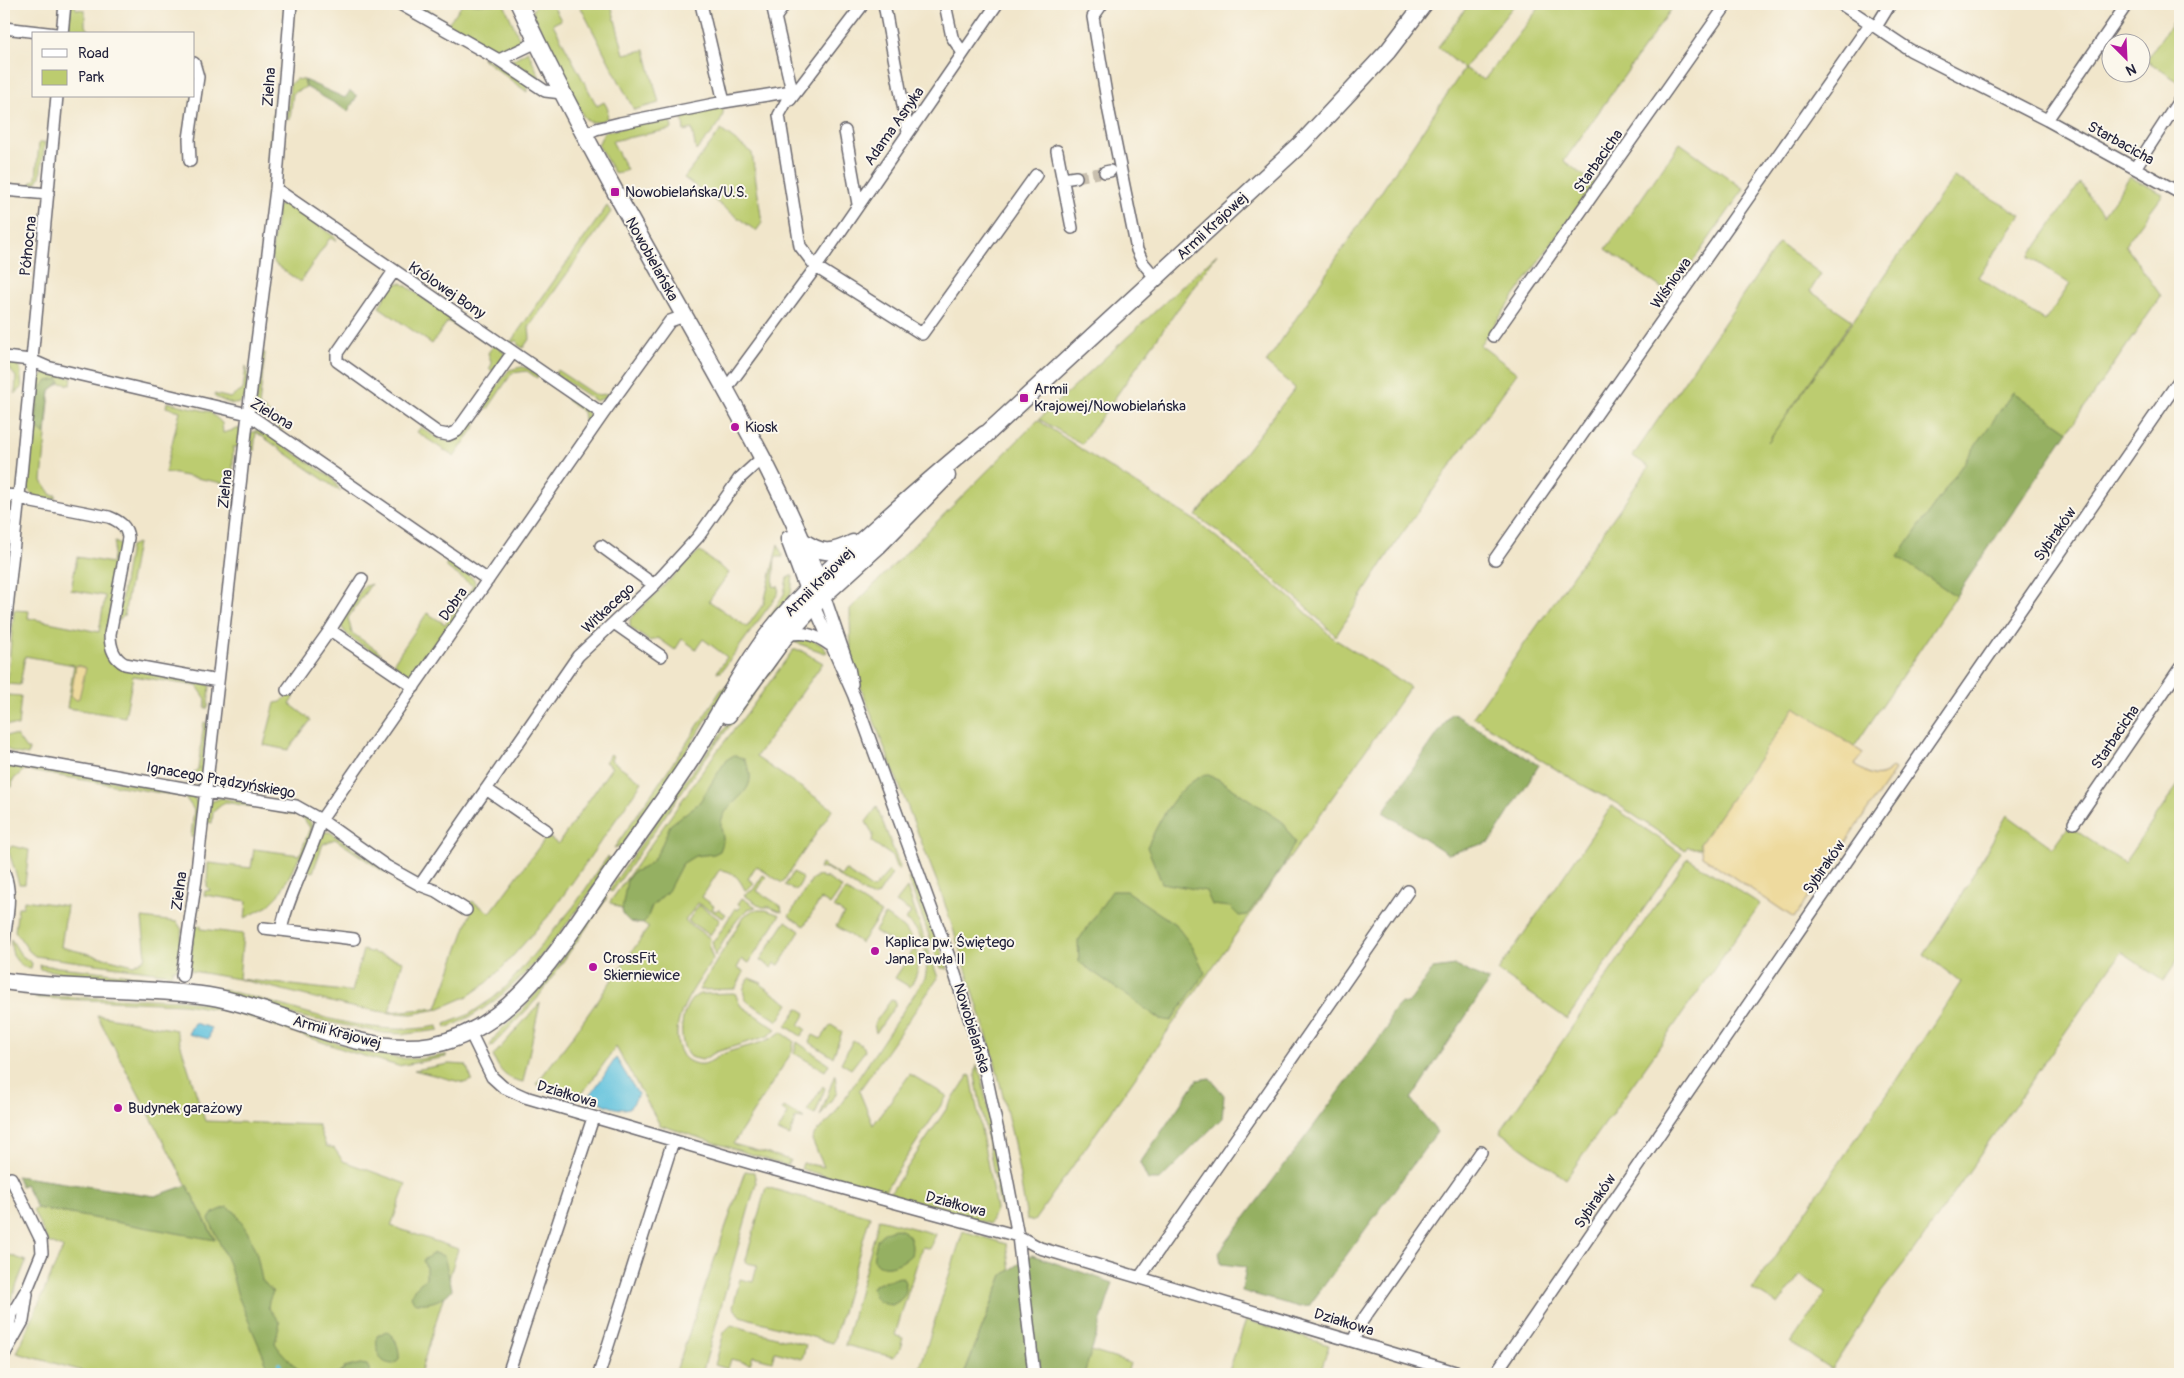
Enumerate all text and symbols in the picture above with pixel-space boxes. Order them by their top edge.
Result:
legend [32,32,195,98]
north arrow [2102,32,2152,82]
text: Road [78,44,109,63]
text: N [2123,60,2139,79]
street label: Zielna [259,67,280,107]
text: Park [78,68,105,87]
street label: Adama Asnyka [860,83,929,169]
street label: Starbacicha [2084,117,2157,170]
street label: Starbacicha [1570,126,1627,197]
place label: Nowobielańska/U.S. [625,183,748,202]
marker: Nowobielańska/U.S. [609,186,621,198]
street label: Armii Krajowej [1173,188,1252,264]
street label: Nowobielańska [621,214,682,304]
street label: Północna [16,215,41,277]
street label: Wiśniowa [1647,254,1696,313]
street label: Królowej Bony [404,258,490,324]
place label: Armii Krajowej/Nowobielańska [1034,380,1186,416]
marker: Armii Krajowej/Nowobielańska [1018,392,1030,404]
street label: Zielona [247,394,297,435]
place label: Kiosk [745,418,778,437]
marker: Kiosk [729,421,741,433]
street label: Zielna [214,468,237,510]
street label: Sybiraków [2030,503,2081,565]
street label: Armii Krajowej [781,544,858,621]
street label: Witkacego [578,579,639,638]
street label: Dobra [435,584,472,625]
street label: Starbacicha [2087,702,2144,773]
street label: Ignacego Prądzyńskiego [145,758,297,803]
street label: Sybiraków [1799,836,1850,898]
street label: Zielna [167,870,192,912]
place label: Kaplica pw. Świętego Jana Pawła II [885,933,1015,969]
marker: Kaplica pw. Świętego Jana Pawła II [869,945,881,957]
place label: CrossFit Skierniewice [603,949,680,985]
marker: CrossFit Skierniewice [587,961,599,973]
street label: Nowobielańska [949,981,994,1075]
street label: Armii Krajowej [291,1012,383,1053]
street label: Działkowa [535,1076,599,1113]
place label: Budynek garażowy [128,1099,243,1118]
marker: Budynek garażowy [112,1102,124,1114]
street label: Sybiraków [1570,1170,1621,1232]
street label: Działkowa [924,1187,988,1222]
street label: Działkowa [1312,1304,1376,1341]

